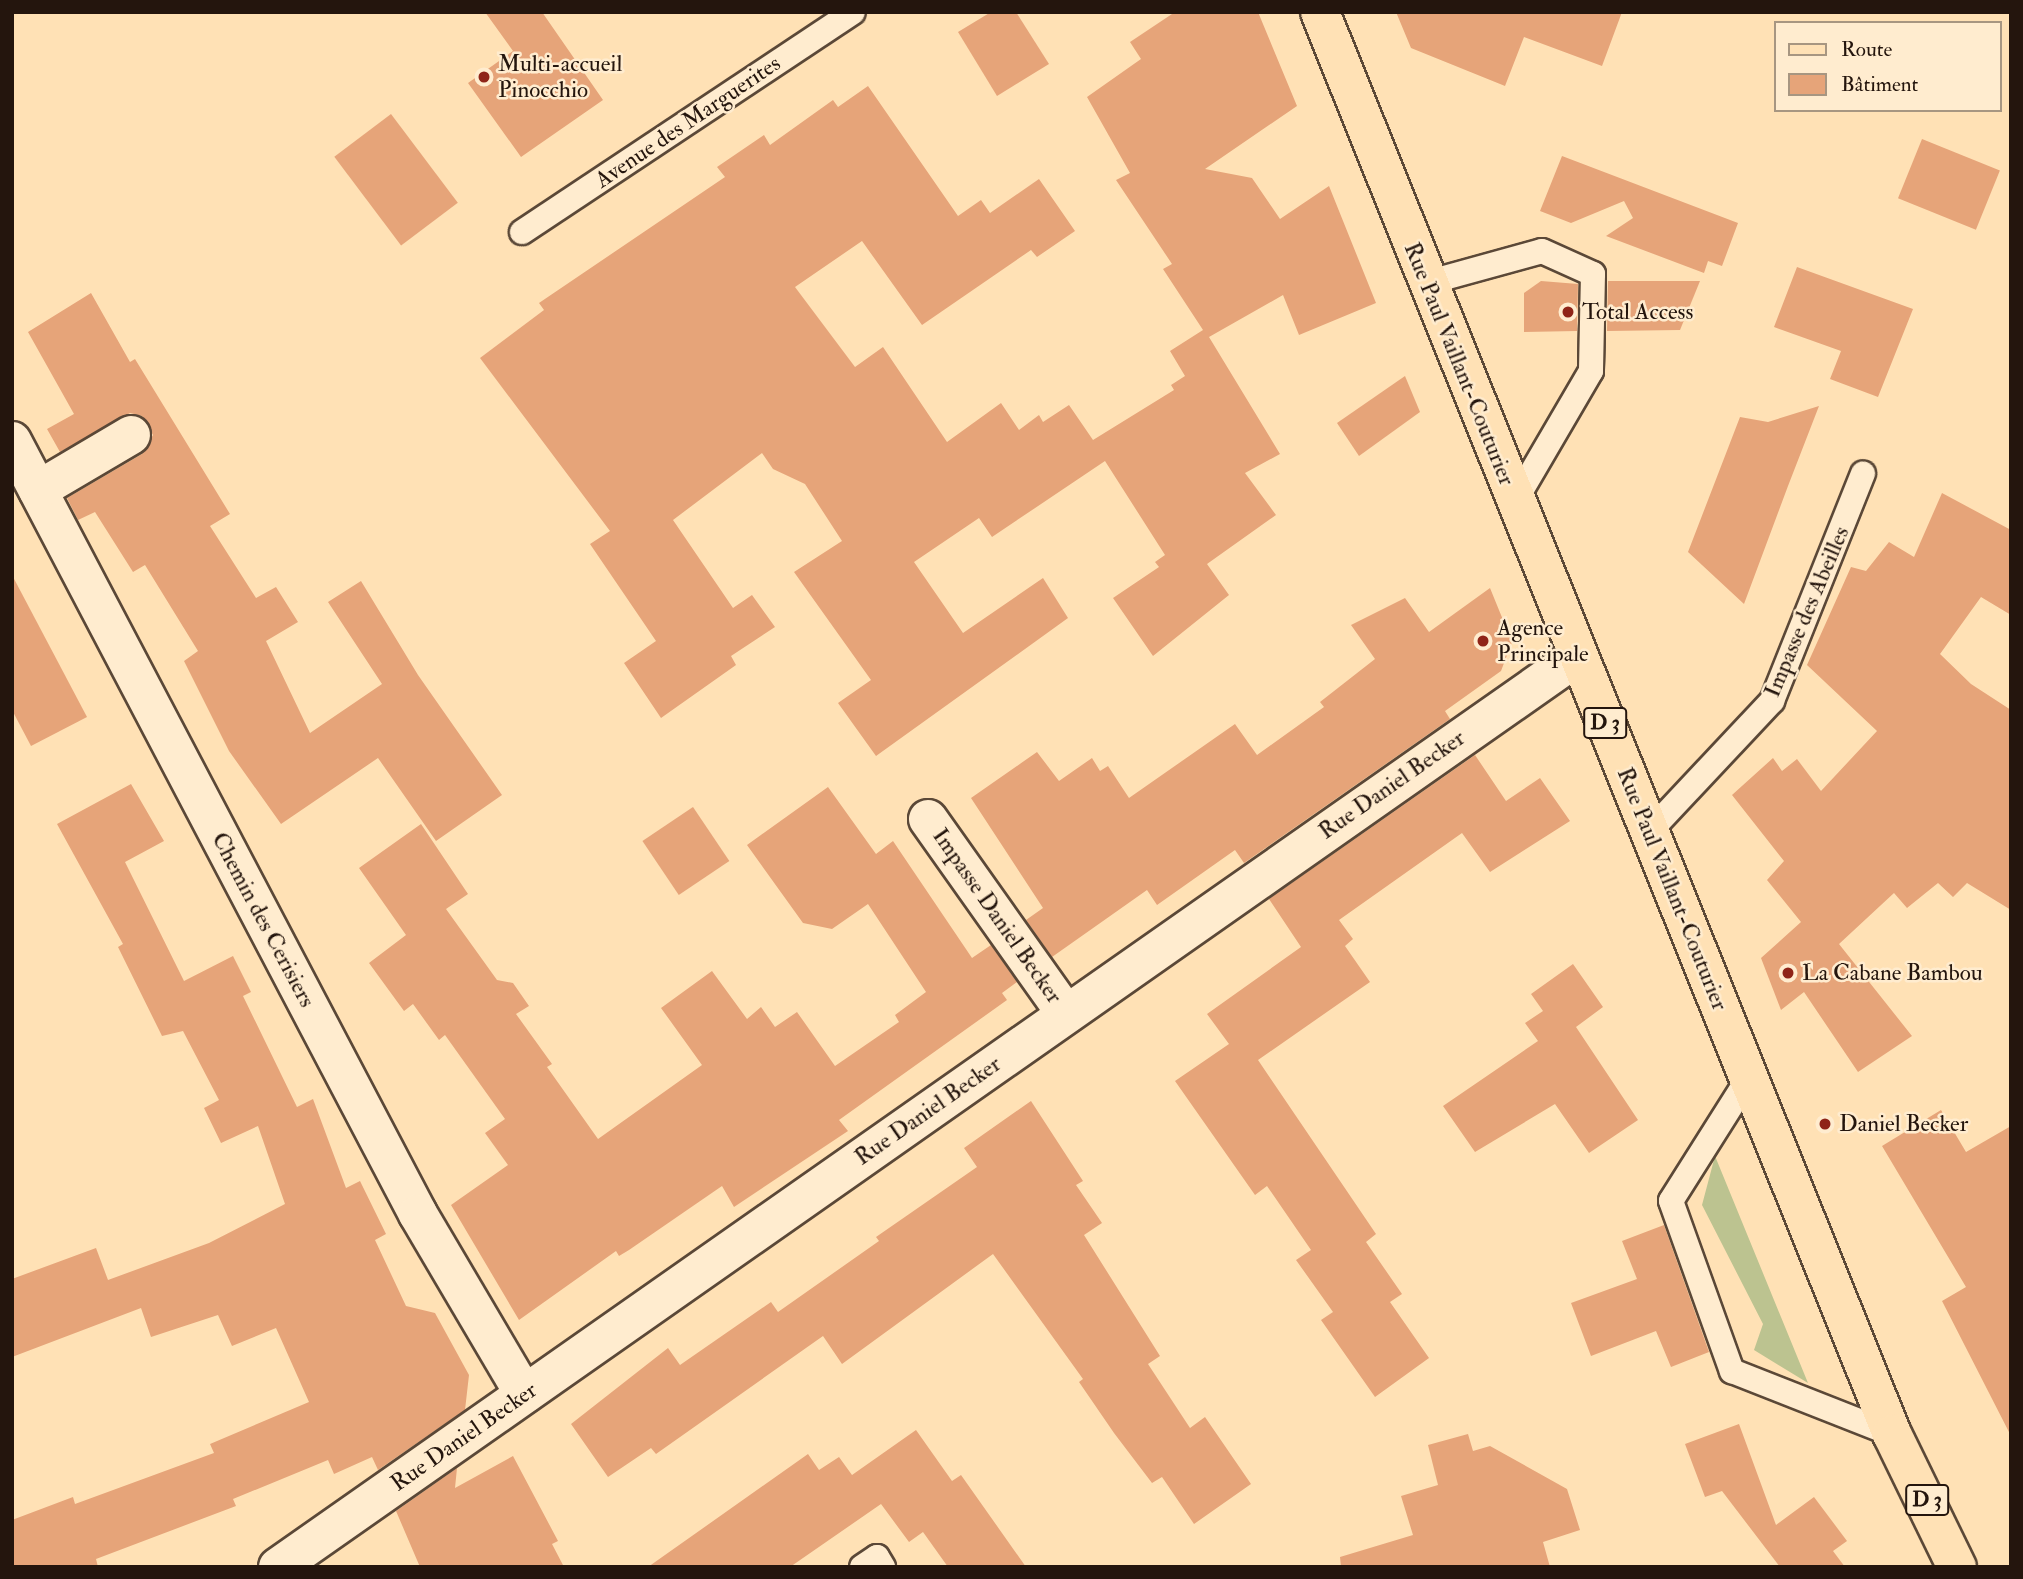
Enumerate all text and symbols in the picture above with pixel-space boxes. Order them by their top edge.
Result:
legend [1774,21,2002,112]
text: Route [1841,36,1892,63]
place label: Multi-accueil Pinocchio [498,50,622,104]
street label: Avenue des Marguerites [590,50,786,194]
marker: Multi-accueil Pinocchio [476,69,492,85]
text: Bâtiment [1841,71,1918,98]
street label: Rue Paul Vaillant-Couturier [1398,239,1520,489]
place label: Total Access [1582,298,1693,326]
marker: Total Access [1560,304,1576,320]
street label: Impasse des Abeilles [1759,522,1855,702]
place label: Agence Principale [1497,614,1589,668]
marker: Agence Principale [1475,633,1491,649]
road number: D 3 [1582,706,1628,740]
street label: Rue Daniel Becker [1314,724,1470,846]
street label: Rue Paul Vaillant-Couturier [1611,764,1733,1014]
street label: Impasse Daniel Becker [926,823,1068,1009]
street label: Chemin des Cerisiers [205,828,321,1012]
place label: La Cabane Bambou [1802,959,1983,987]
marker: La Cabane Bambou [1780,965,1796,981]
street label: Rue Daniel Becker [850,1050,1006,1172]
place label: Daniel Becker [1839,1110,1968,1138]
marker: Daniel Becker [1817,1116,1833,1132]
street label: Rue Daniel Becker [386,1376,542,1498]
road number: D 3 [1904,1482,1950,1518]

